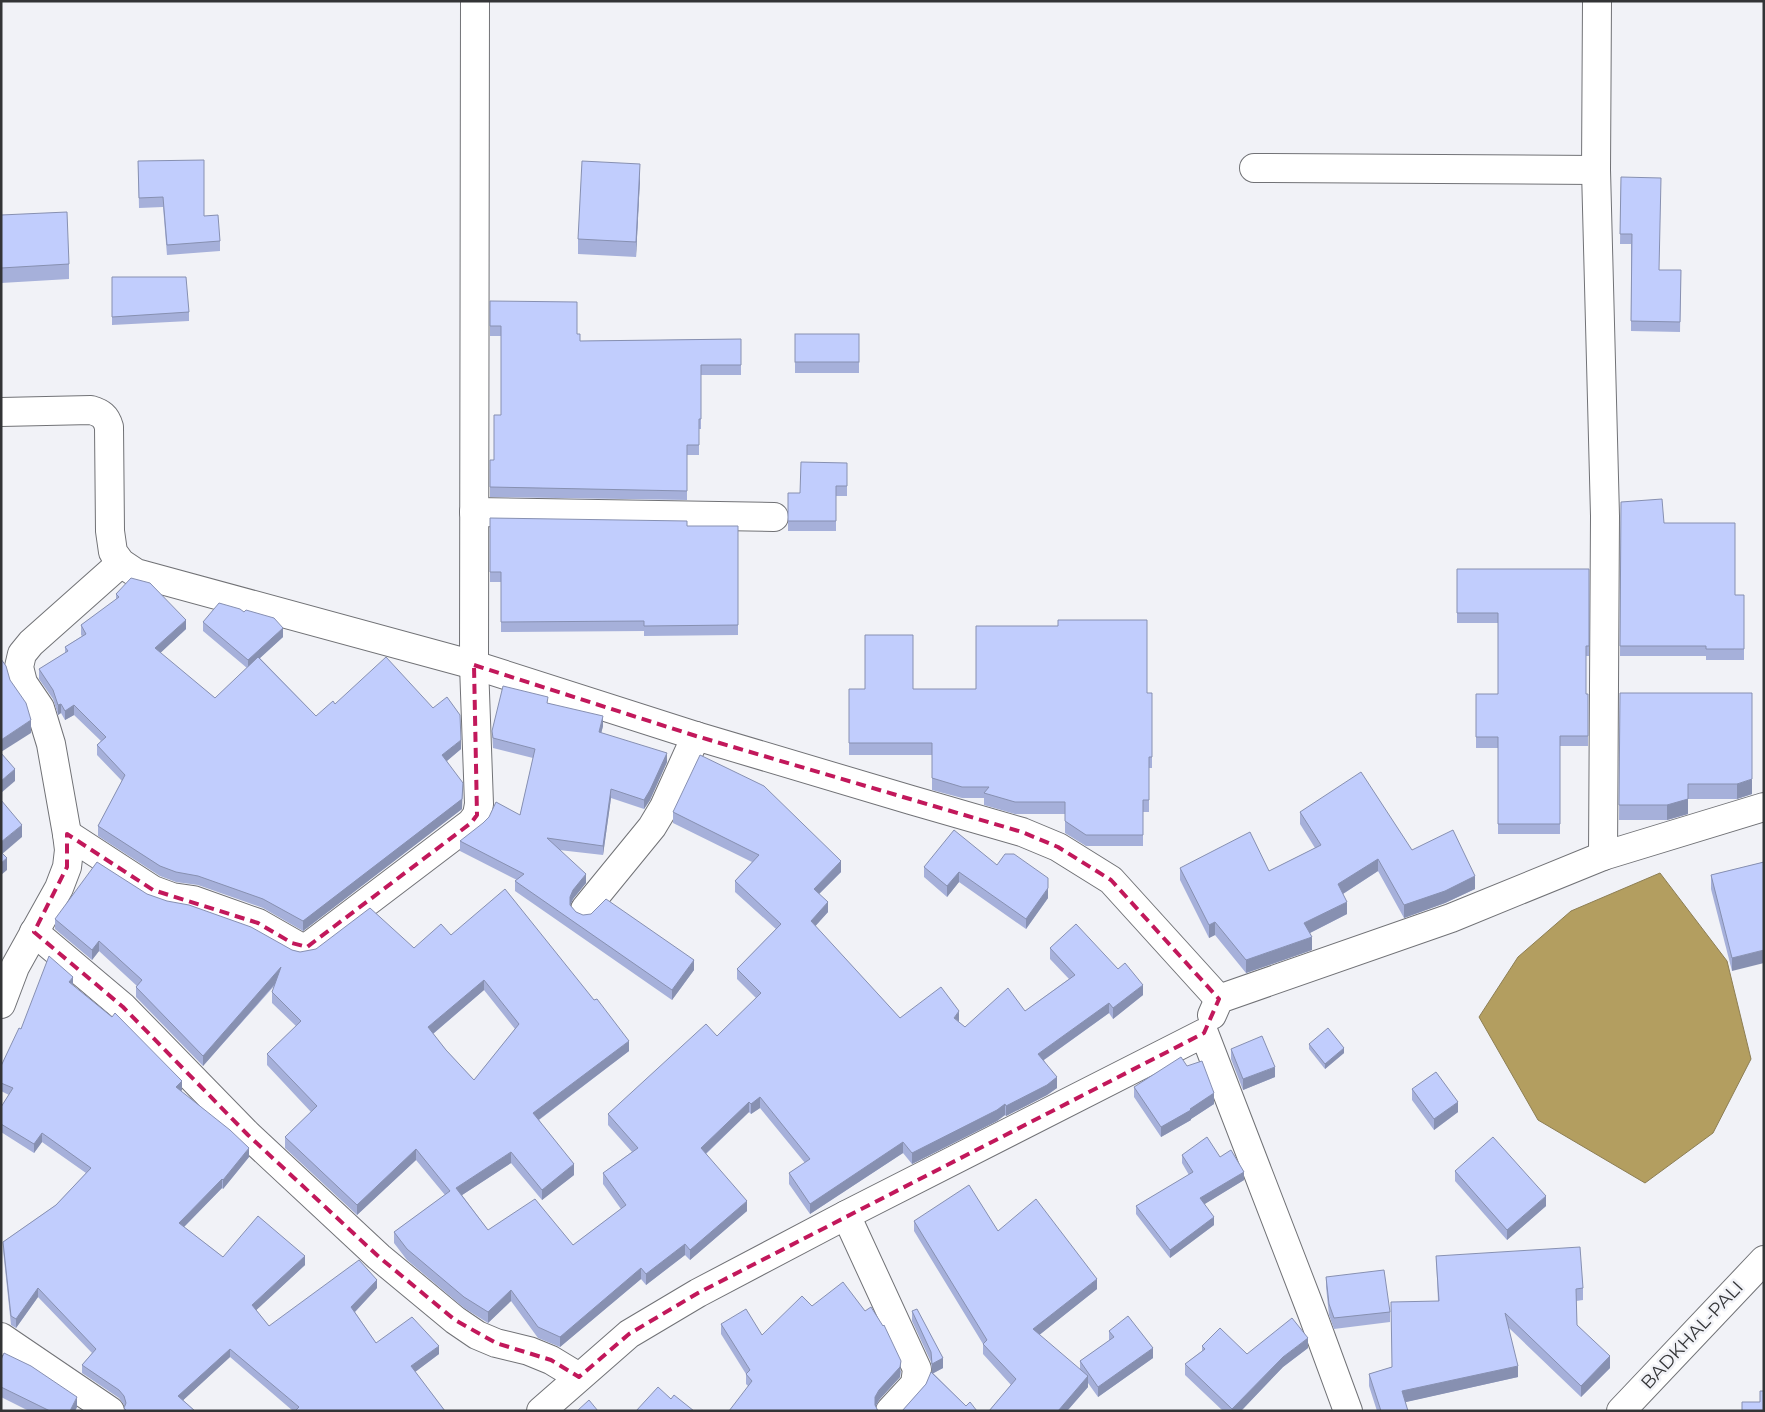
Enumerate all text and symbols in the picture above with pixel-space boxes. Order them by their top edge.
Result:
street label: BADKHAL-PALI [1636,1276,1748,1394]

